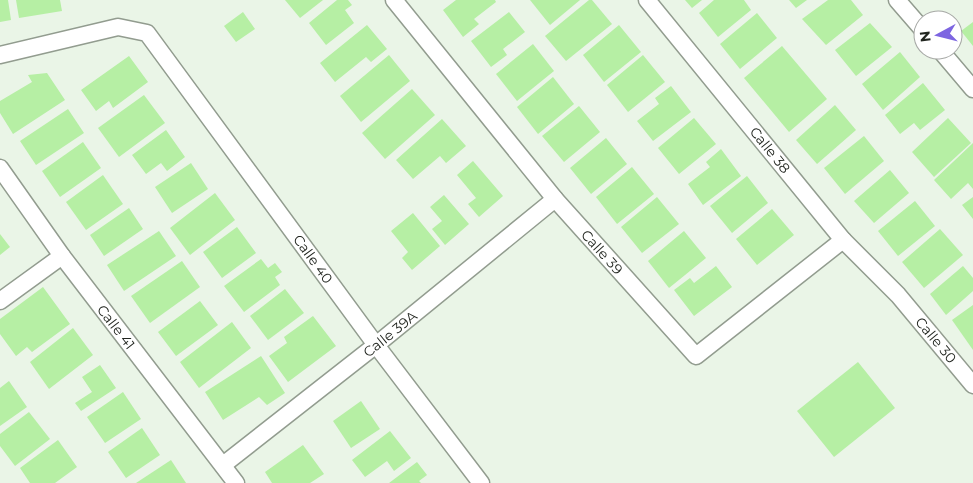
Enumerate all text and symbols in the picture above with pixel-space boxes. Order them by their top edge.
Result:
north arrow [913,10,963,60]
text: N [915,30,935,43]
street label: Calle 38 [746,123,794,177]
street label: Calle 39 [577,226,627,278]
street label: Calle 40 [289,231,337,287]
street label: Calle 41 [93,301,139,353]
street label: Calle 39A [359,306,421,361]
street label: Calle 30 [911,313,961,367]

